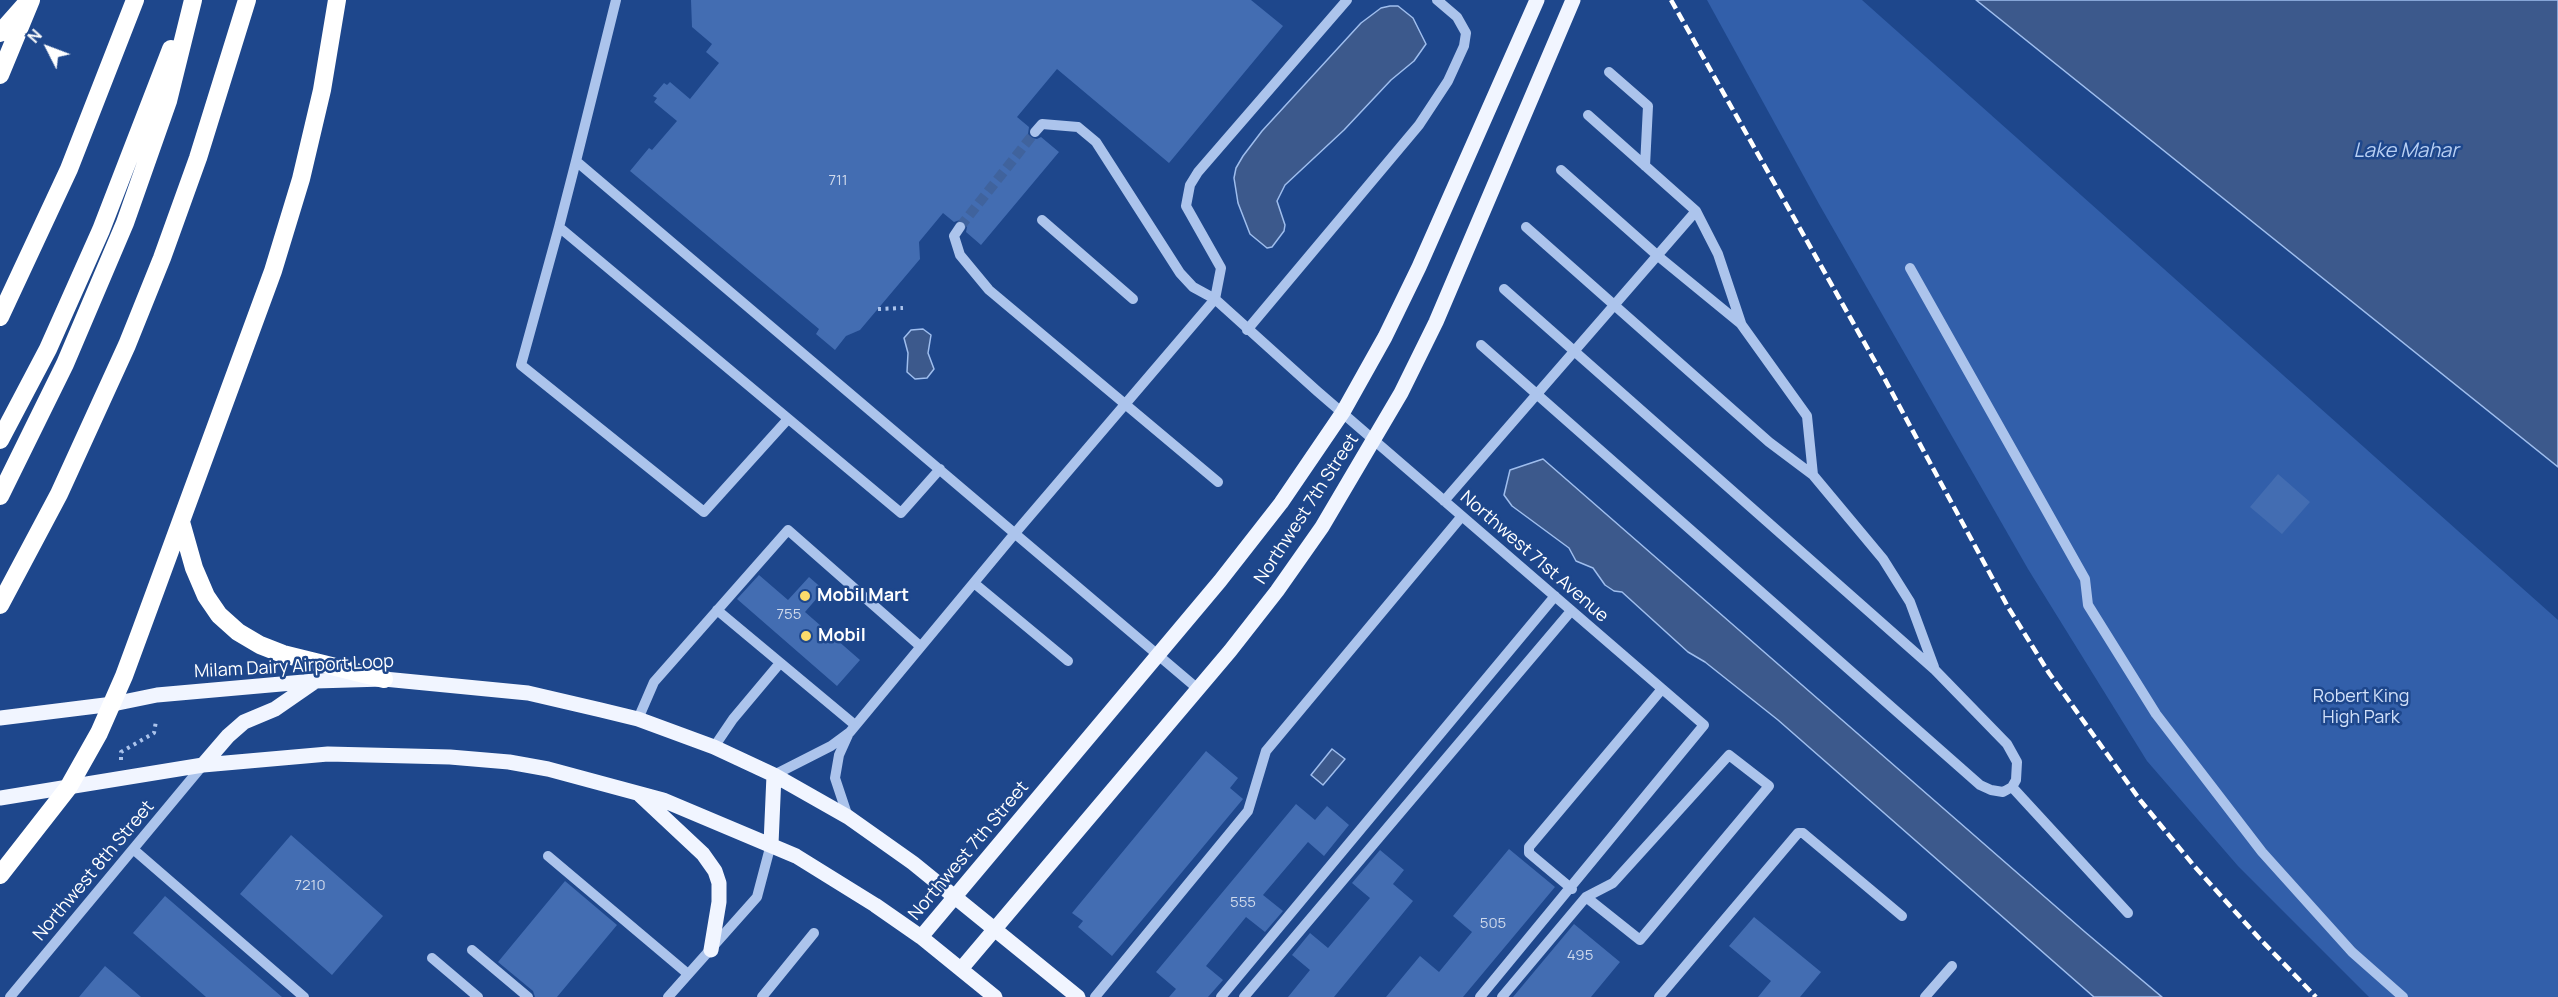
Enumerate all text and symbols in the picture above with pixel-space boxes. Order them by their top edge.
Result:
north arrow [18,18,78,78]
text: N [23,24,47,48]
water label: Lake Mahar [2354,139,2458,163]
house number: 711 [828,172,848,190]
street label: Northwest 7th Street [1250,430,1364,588]
street label: Northwest 71st Avenue [1455,487,1613,627]
place label: Mobil Mart [817,585,909,607]
marker: Mobil Mart [798,589,812,603]
house number: 755 [777,606,801,624]
place label: Mobil [818,625,866,647]
marker: Mobil [799,629,813,643]
street label: Milam Dairy Airport Loop [194,651,394,683]
park label: Robert King High Park [2313,686,2409,728]
street label: Northwest 7th Street [904,777,1034,925]
street label: Northwest 8th Street [29,796,159,946]
house number: 7210 [294,877,326,895]
house number: 555 [1230,894,1256,912]
house number: 505 [1480,915,1506,933]
house number: 495 [1567,947,1593,965]

